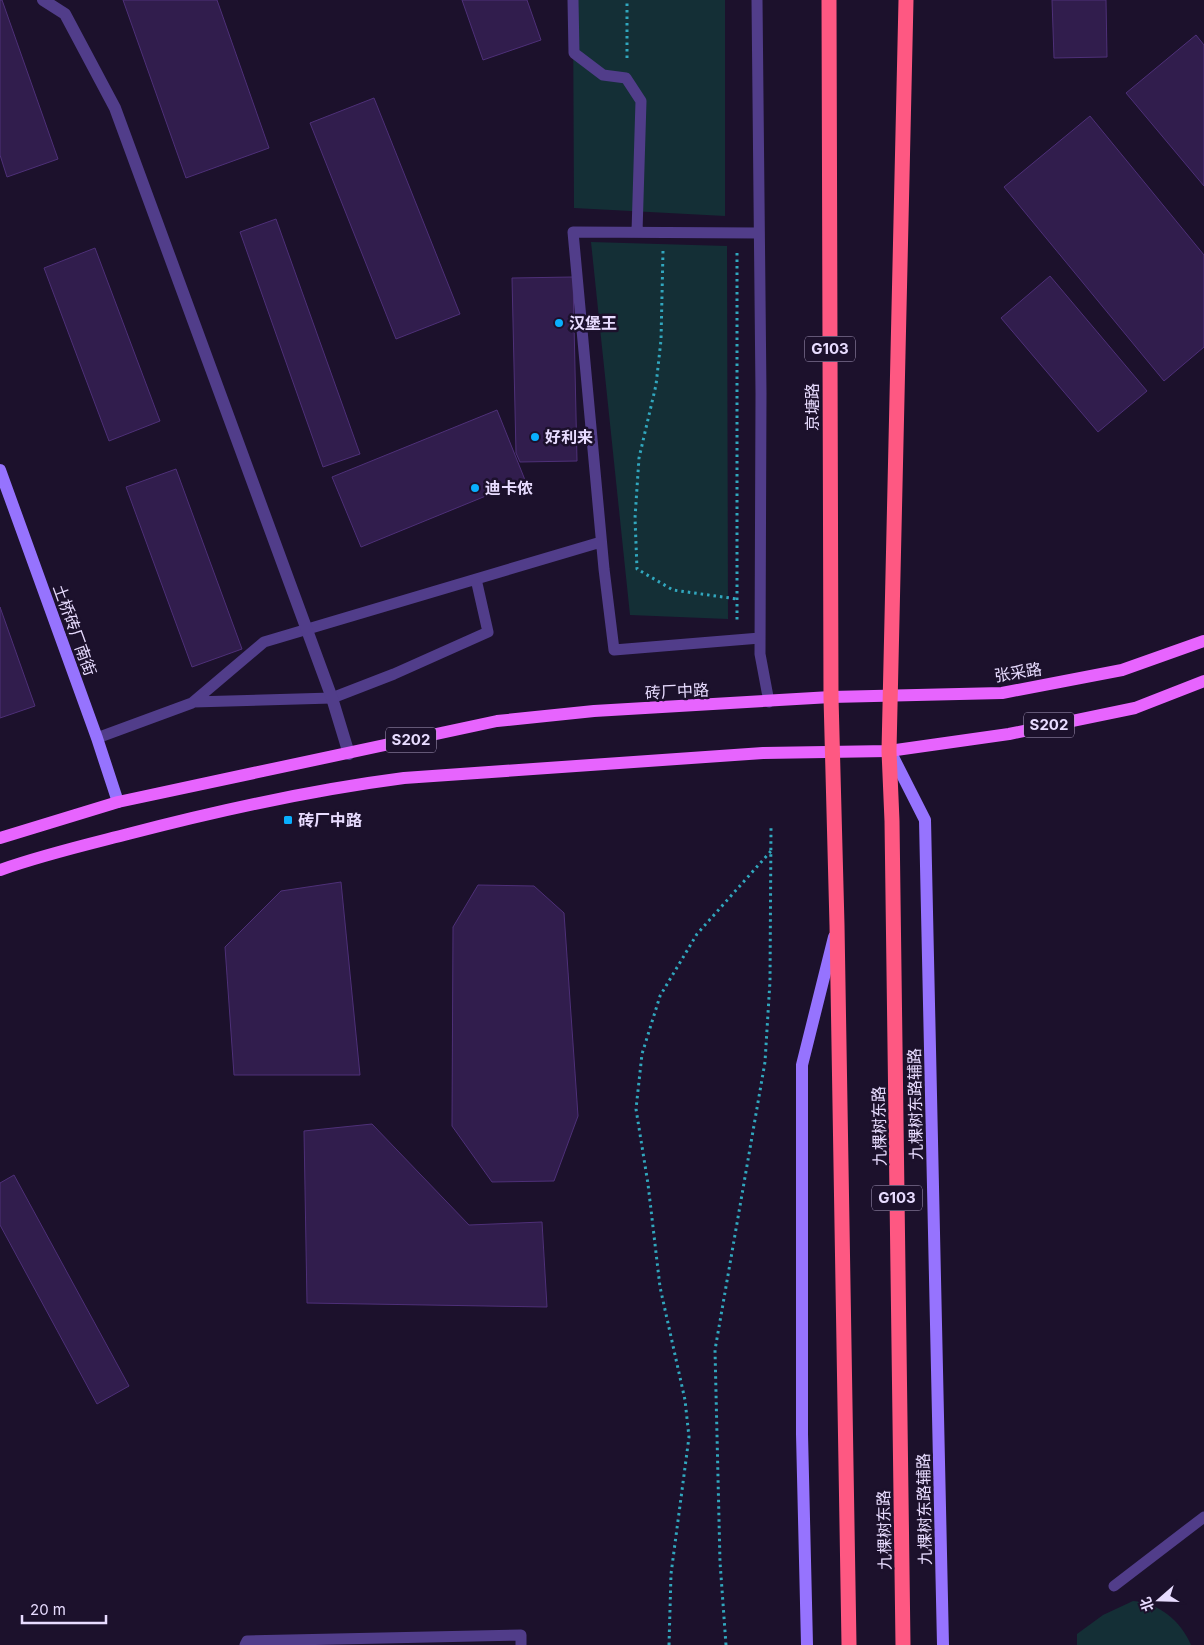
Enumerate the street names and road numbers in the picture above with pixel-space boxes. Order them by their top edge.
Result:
road number: G103 [805,336,855,362]
street label: 京塘路 [802,383,822,431]
street label: 土桥砖厂南街 [49,581,101,679]
street label: 张采路 [993,658,1043,686]
street label: 砖厂中路 [645,679,709,703]
road number: S202 [1024,712,1074,738]
road number: S202 [386,728,436,752]
street label: 九棵树东路辅路 [904,1048,926,1160]
street label: 九棵树东路 [868,1086,890,1166]
road number: G103 [872,1186,922,1210]
street label: 九棵树东路辅路 [913,1453,935,1565]
street label: 九棵树东路 [873,1490,895,1570]

